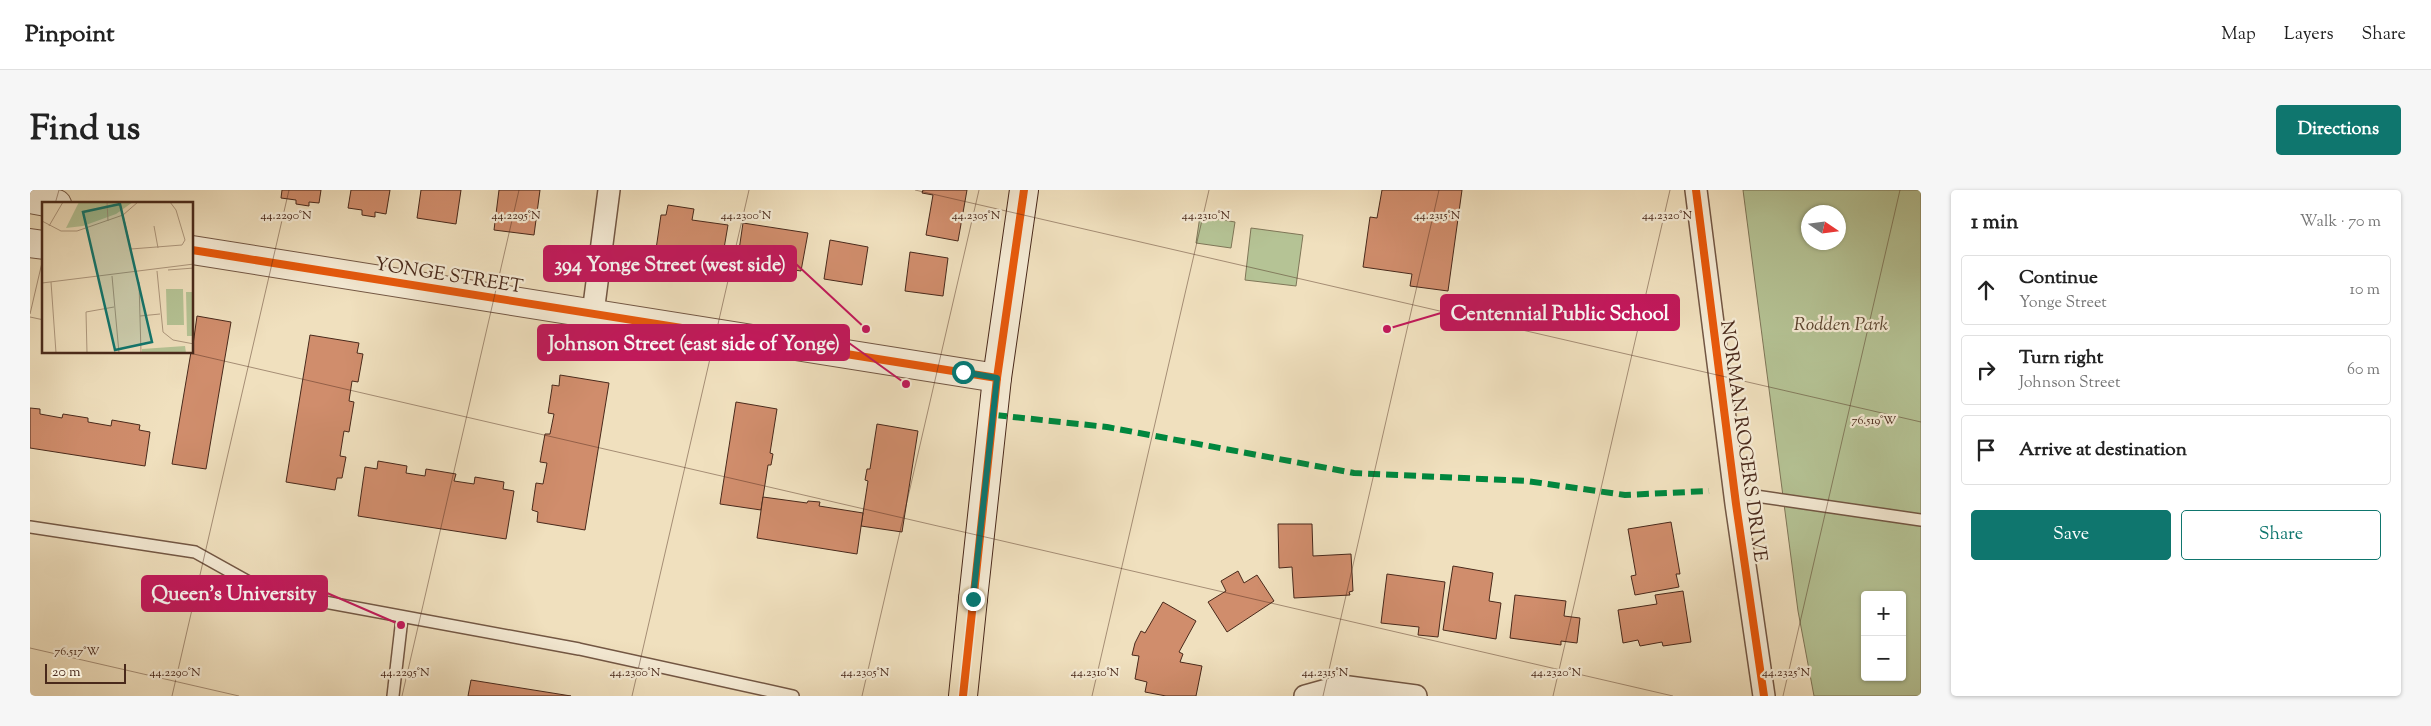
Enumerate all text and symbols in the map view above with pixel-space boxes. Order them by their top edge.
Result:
text: Pinpoint [25,18,114,52]
text: Map [2221,22,2256,48]
text: Layers [2284,22,2334,48]
text: Share [2362,22,2406,48]
text: Find us [30,105,140,156]
button: Directions [2276,105,2401,155]
inset map [42,202,194,354]
north arrow [1801,205,1846,250]
text: 44.2290°N [261,207,312,225]
text: 44.2295°N [491,207,541,225]
text: 44.2300°N [721,207,772,225]
text: 44.2305°N [952,207,1001,225]
text: 44.2310°N [1182,207,1231,225]
text: 44.2315°N [1414,207,1461,225]
text: 44.2320°N [1642,207,1692,225]
text: 1 min [1971,208,2018,238]
text: Walk · 70 m [2300,211,2381,234]
callout: 394 Yonge Street (west side) [544,246,796,281]
street label: YONGE STREET [373,251,525,302]
text: 394 Yonge Street (west side) [554,252,786,281]
text: Continue [2019,265,2098,292]
icon: ahead [1972,276,2000,304]
text: 10 m [2350,279,2380,302]
text: Yonge Street [2019,292,2107,315]
callout: Centennial Public School [1441,295,1679,330]
text: Centennial Public School [1451,301,1670,330]
park label: Rodden Park [1794,312,1889,339]
street label: NORMAN ROGERS DRIVE [1712,319,1773,564]
callout: Johnson Street (east side of Yonge) [538,325,849,360]
text: Johnson Street (east side of Yonge) [546,331,840,360]
text: Turn right [2019,345,2103,372]
icon: right [1972,356,2000,384]
text: 60 m [2347,359,2380,382]
route start [952,361,975,384]
text: Johnson Street [2019,372,2120,395]
text: 76.519°W [1852,412,1897,430]
icon: arrive [1972,436,2000,464]
text: Arrive at destination [2019,437,2187,464]
button: Save [1971,510,2171,560]
button: Share [2181,510,2381,560]
callout: Queen's University [142,576,327,611]
text: Queen's University [151,581,317,610]
route end [962,588,985,611]
map controls [1861,591,1906,681]
button: + [1861,591,1906,636]
button: − [1861,636,1906,681]
text: 76.517°W [54,643,100,661]
scale bar [45,661,126,684]
text: 20 m [52,663,81,683]
text: 44.2290°N [150,664,201,682]
text: 44.2295°N [380,664,430,682]
text: 44.2300°N [610,664,661,682]
text: 44.2305°N [841,664,890,682]
text: 44.2310°N [1071,664,1120,682]
text: 44.2315°N [1302,664,1349,682]
text: 44.2320°N [1531,664,1581,682]
text: 44.2325°N [1762,664,1810,682]

